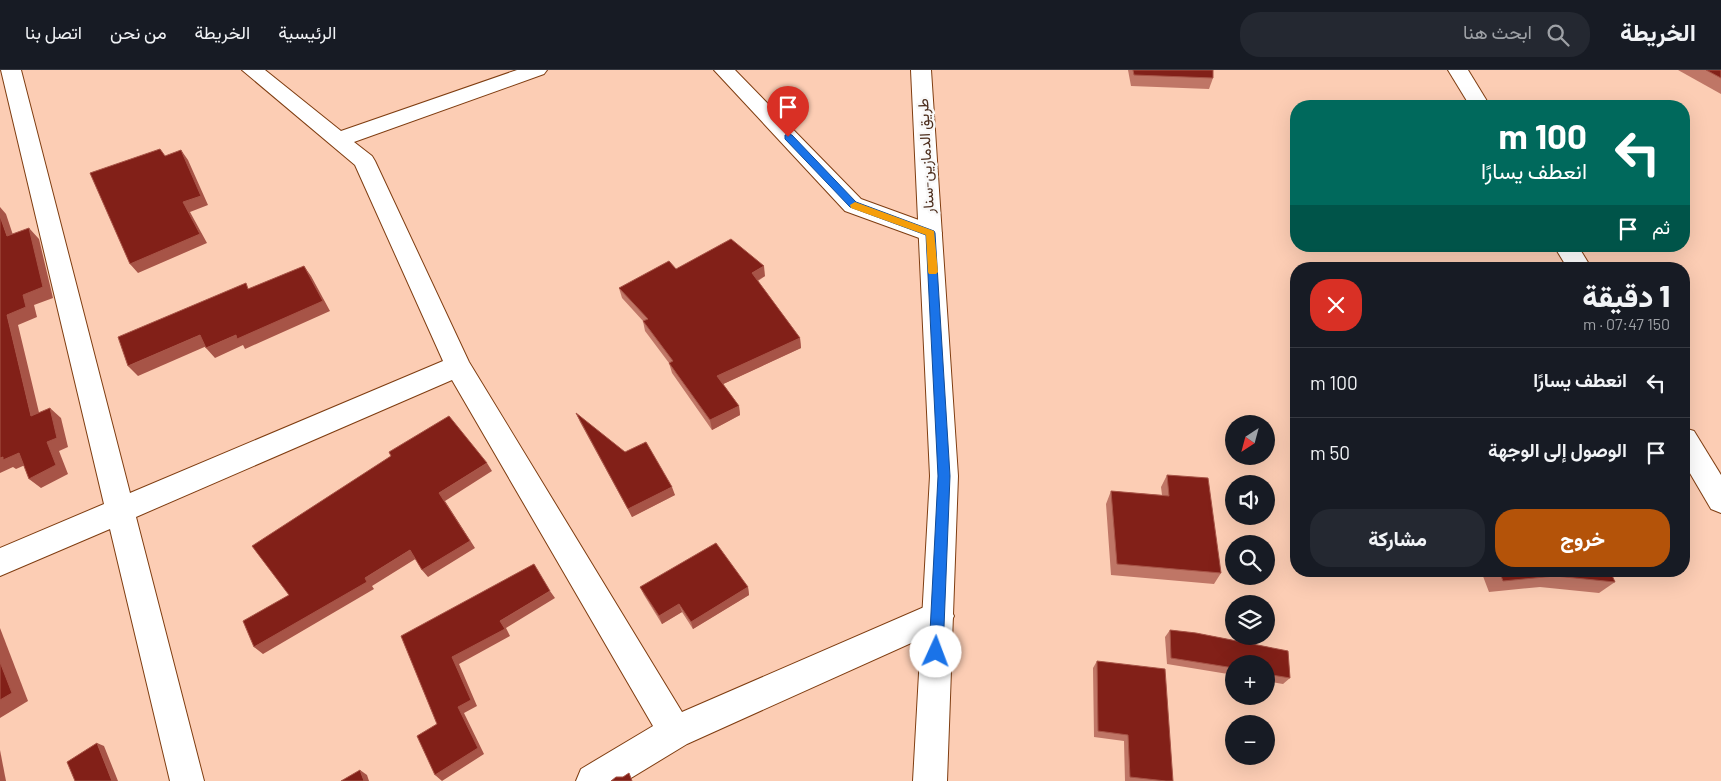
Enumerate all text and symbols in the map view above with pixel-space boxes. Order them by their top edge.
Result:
search box [1240,12,1590,57]
text: الخريطة [1620,17,1696,46]
text: ابحث هنا [1463,20,1532,43]
text: اتصل بنا [25,21,82,43]
text: من نحن [110,21,167,43]
text: الخريطة [195,21,250,43]
text: الرئيسية [278,21,336,43]
icon: search [1544,21,1572,49]
pin [767,86,809,137]
icon: arrive [774,93,802,121]
street label: طريق الدمازين-سنار [913,98,939,215]
text: 100 m [1498,114,1587,156]
icon: left [1605,120,1670,185]
text: انعطف يسارًا [1481,157,1587,183]
icon: arrive [1614,215,1642,243]
text: ثم [1652,215,1670,238]
text: 1 دقيقة [1582,277,1670,313]
button: close [1310,279,1362,331]
text: 150 m · 07:47 [1583,314,1670,333]
text: انعطف يسارًا [1533,368,1627,391]
icon: left [1642,369,1670,397]
text: 100 m [1310,371,1358,394]
north arrow [1225,415,1275,465]
map controls [1225,415,1275,765]
text: الوصول إلى الوجهة [1488,438,1627,461]
icon: arrive [1642,439,1670,467]
text: 50 m [1310,441,1350,464]
button: sound [1225,475,1275,525]
button: مشاركة [1310,509,1485,567]
button: خروج [1495,509,1670,567]
button: search [1225,535,1275,585]
button: layers [1225,595,1275,645]
position arrow [909,625,961,677]
button: + [1225,655,1275,705]
button: − [1225,715,1275,765]

